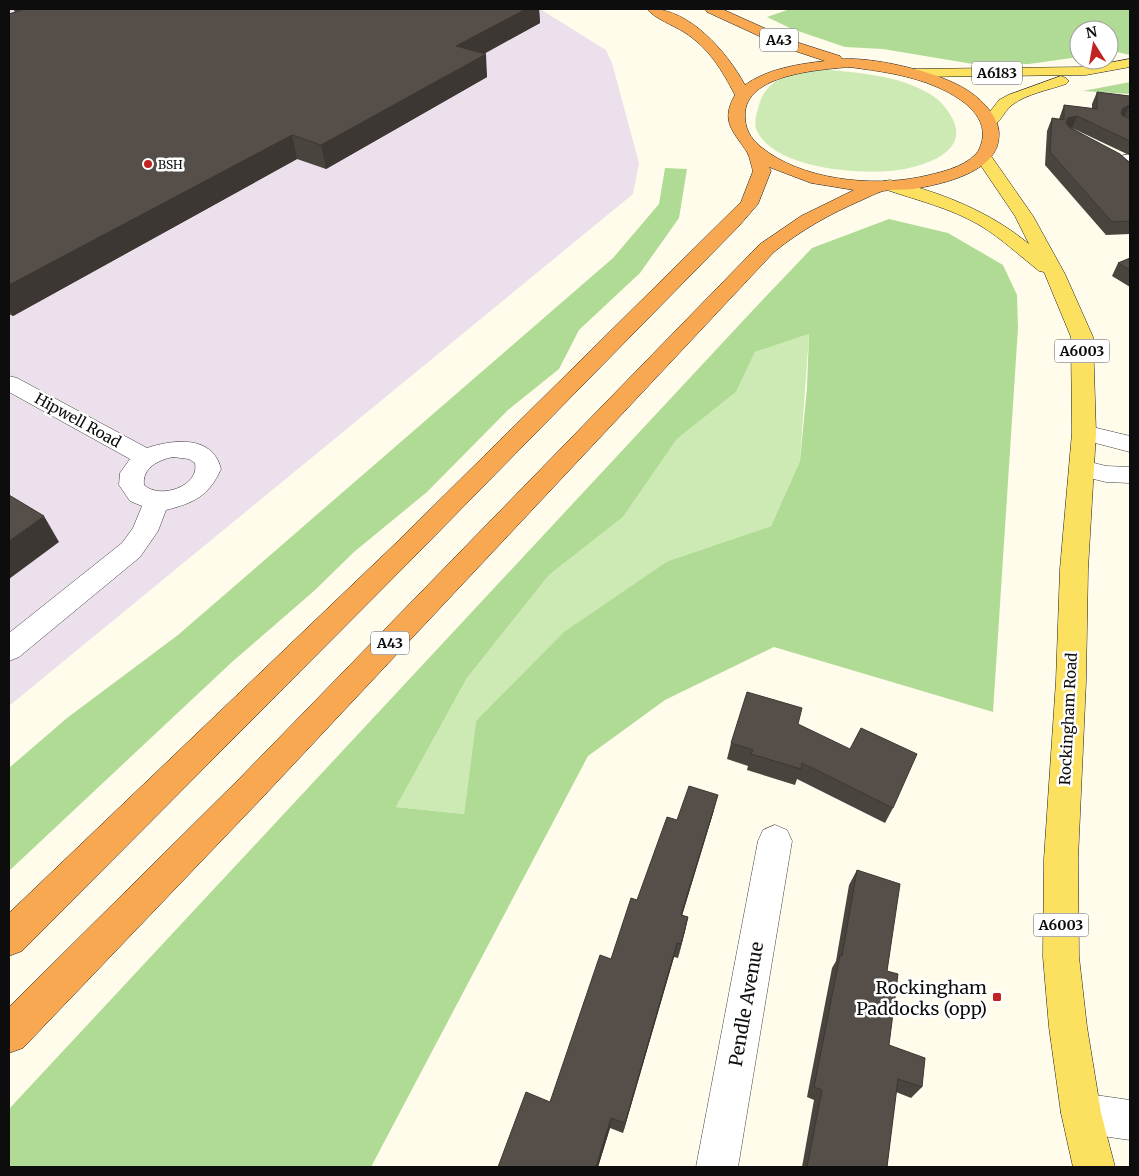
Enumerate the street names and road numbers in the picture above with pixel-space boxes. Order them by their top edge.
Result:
road number: A43 [760,28,798,52]
road number: A6183 [972,62,1022,84]
road number: A6003 [1054,340,1110,362]
street label: Hipwell Road [32,389,124,451]
road number: A43 [371,632,409,654]
street label: Rockingham Road [1055,652,1081,786]
road number: A6003 [1034,914,1088,936]
street label: Pendle Avenue [724,940,768,1068]

